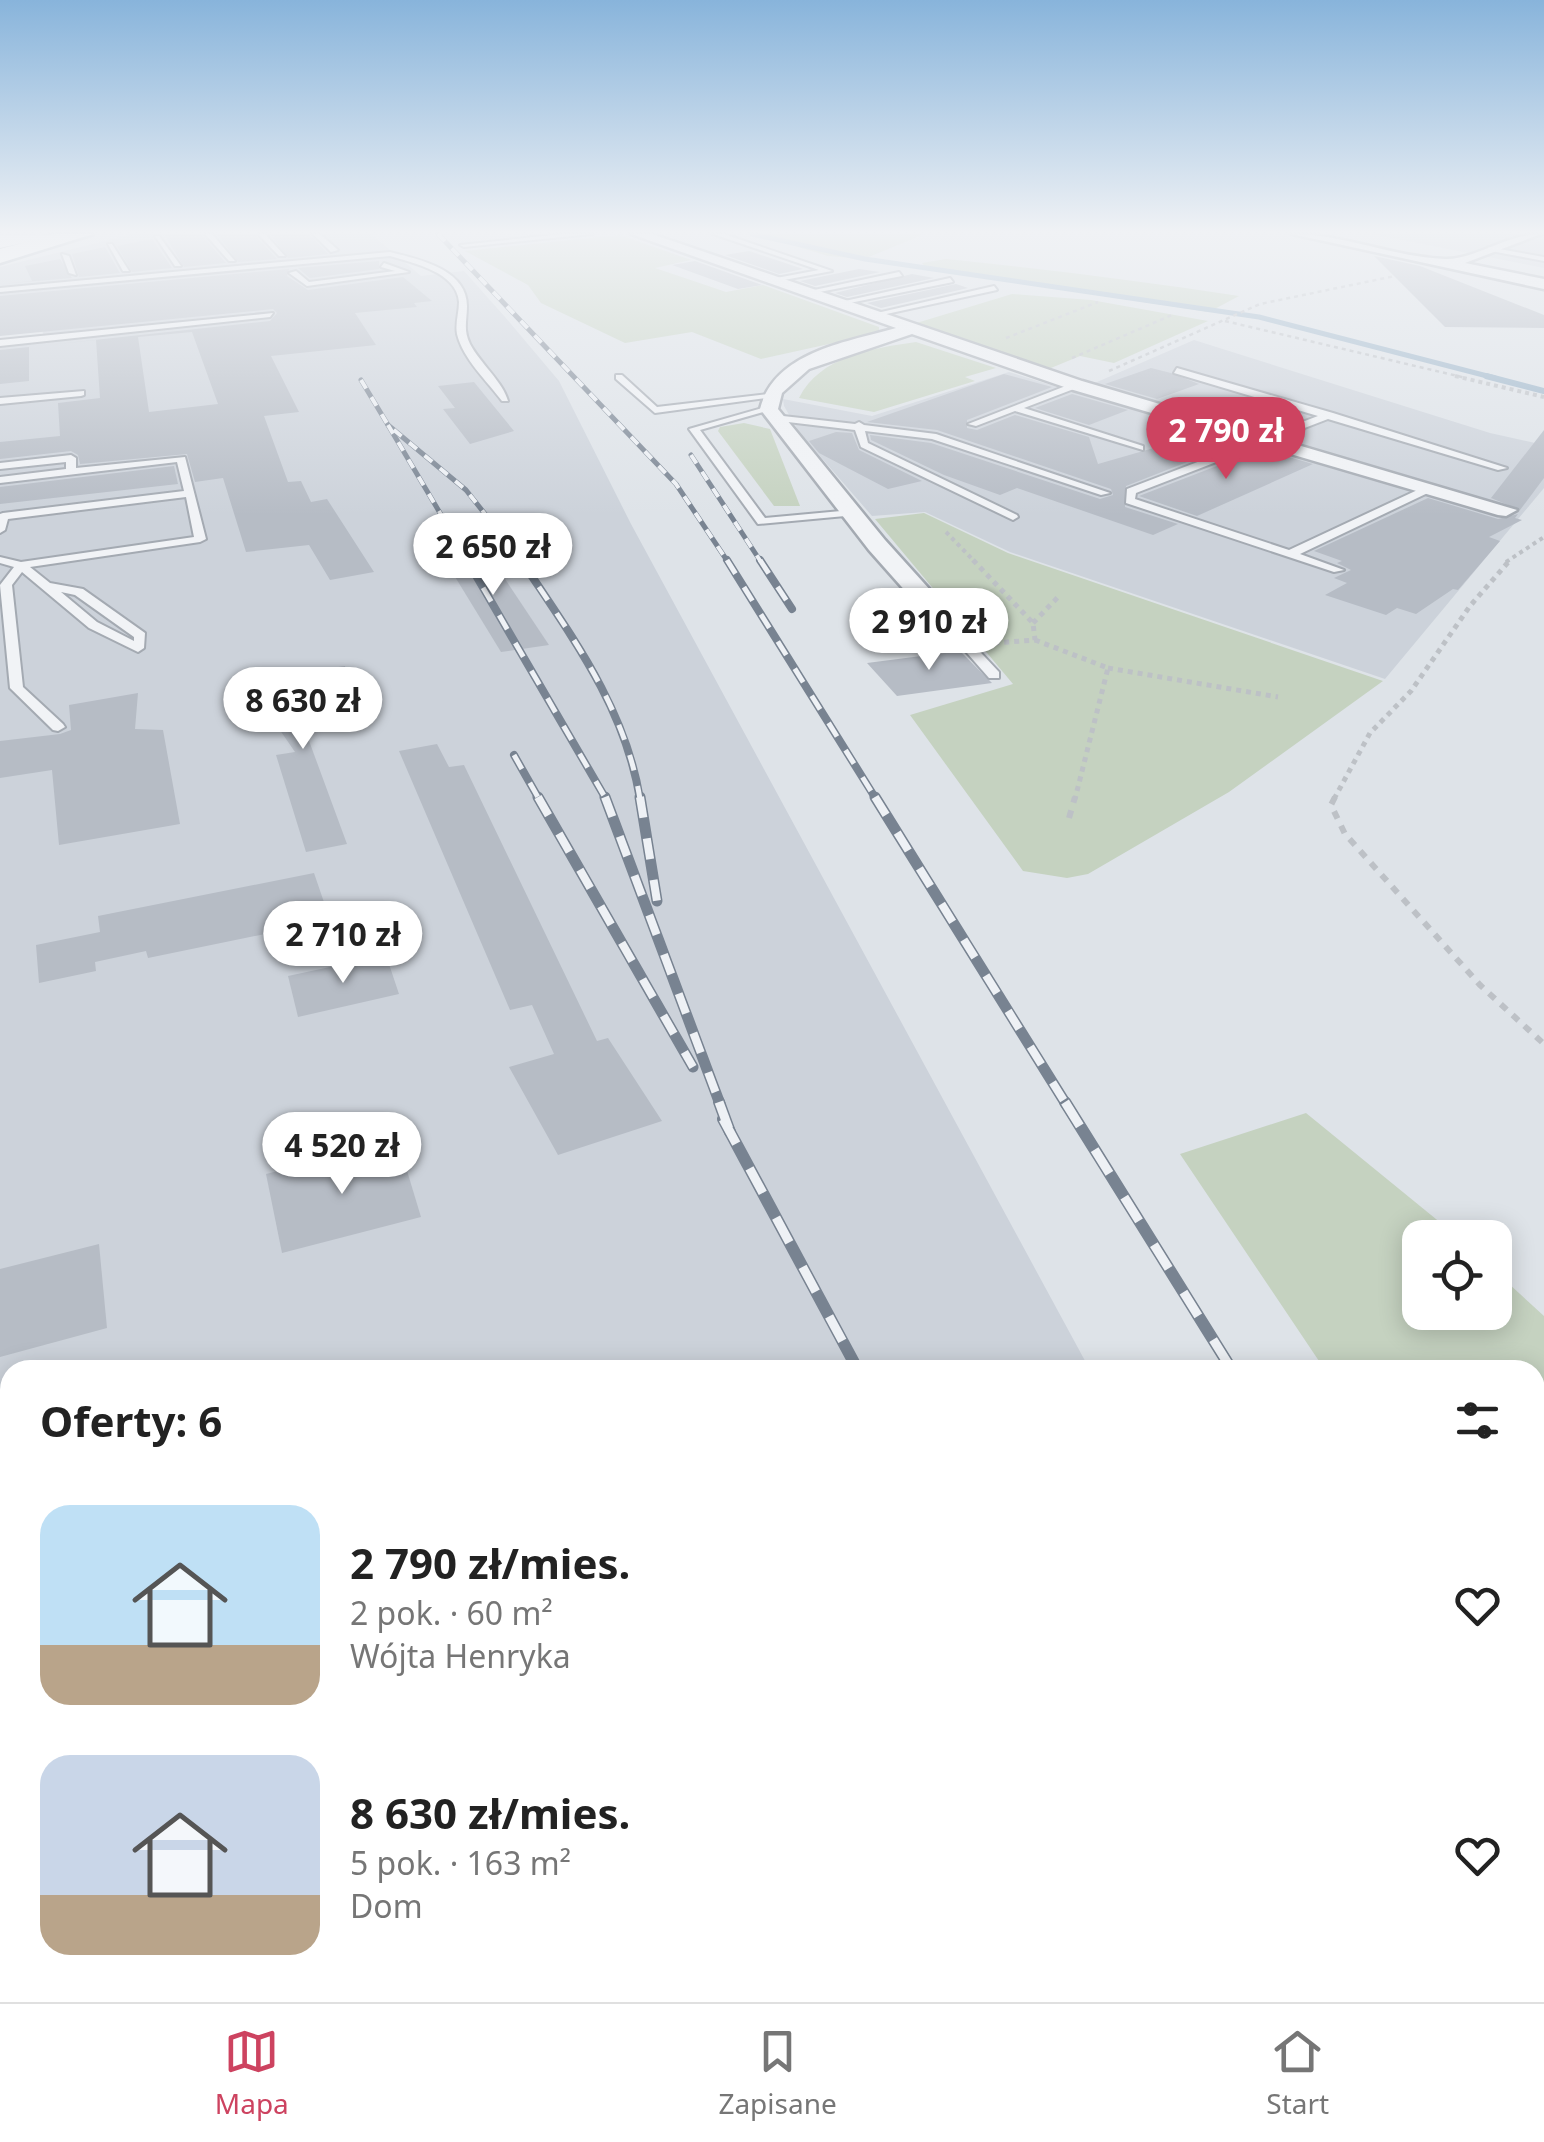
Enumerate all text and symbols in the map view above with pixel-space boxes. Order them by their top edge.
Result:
pin: 2 790 zł [1123,397,1329,482]
text: 2 790 zł [1168,408,1284,451]
pin: 2 650 zł [390,513,596,598]
text: 2 650 zł [435,524,551,567]
pin: 2 910 zł [826,588,1032,673]
text: 2 910 zł [871,599,987,642]
pin: 8 630 zł [200,667,406,752]
text: 8 630 zł [245,678,361,721]
pin: 2 710 zł [240,901,446,986]
text: 2 710 zł [285,912,401,955]
pin: 4 520 zł [239,1112,445,1197]
text: 4 520 zł [284,1123,400,1166]
map controls [1402,1220,1512,1330]
button: locate [1402,1220,1512,1330]
text: Oferty: 6 [40,1392,222,1449]
icon: filters [1450,1393,1505,1448]
text: 2 790 zł/mies. [350,1534,630,1591]
icon: home [120,1545,240,1665]
icon: heart [1450,1578,1505,1633]
text: 2 pok. · 60 m² [350,1591,553,1634]
text: Wójta Henryka [350,1634,571,1677]
text: 8 630 zł/mies. [350,1784,630,1841]
icon: home [120,1795,240,1915]
icon: heart [1450,1828,1505,1883]
text: 5 pok. · 163 m² [350,1841,571,1884]
text: Dom [350,1884,423,1927]
tab: Mapa [215,2024,289,2122]
tab: Zapisane [718,2024,837,2122]
tab: Start [1266,2024,1329,2122]

